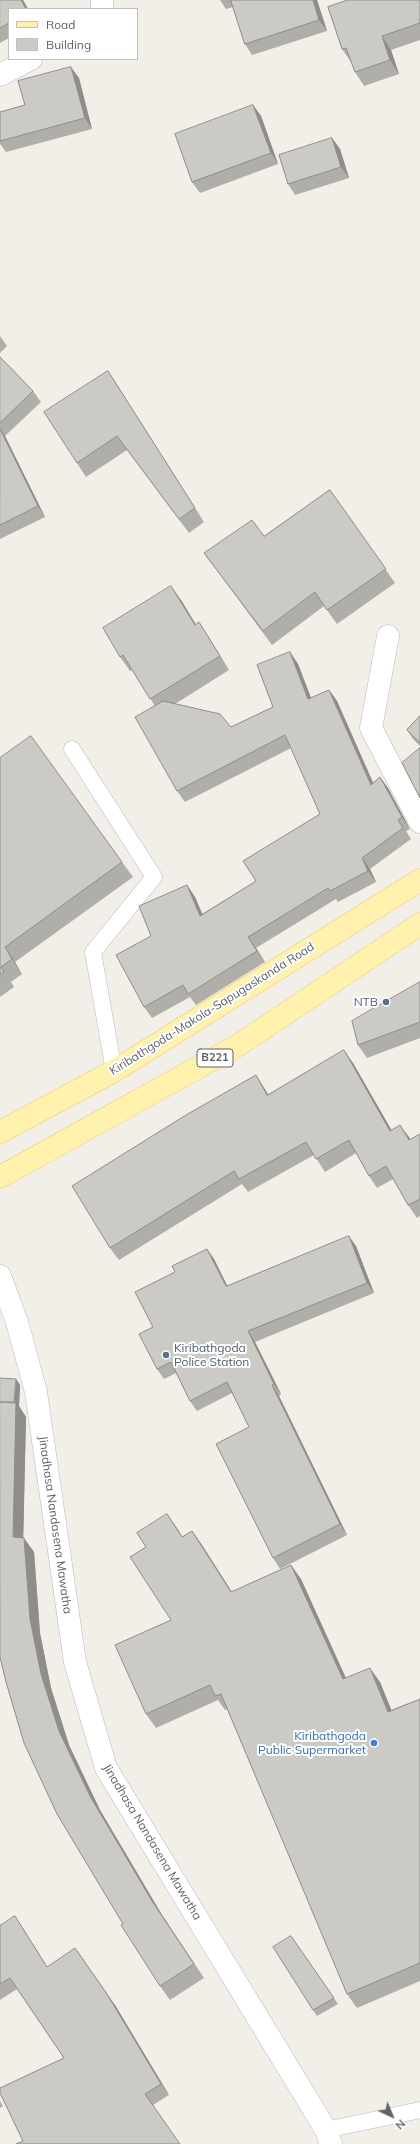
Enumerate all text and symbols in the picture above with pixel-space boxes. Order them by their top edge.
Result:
legend [8,8,138,60]
text: Road [46,17,75,32]
text: Building [46,37,91,52]
street label: Kiribathgoda-Makola-Sapugaskanda Road [107,940,317,1078]
place label: NTB [354,995,378,1009]
marker: NTB [381,997,391,1007]
road number: B221 [197,1049,233,1067]
place label: Kiribathgoda Police Station [174,1341,249,1369]
marker: Kiribathgoda Police Station [161,1350,171,1360]
street label: Jinadhasa Nandasena Mawatha [35,1435,75,1615]
place label: Kiribathgoda Public Supermarket [258,1729,366,1757]
marker: Kiribathgoda Public Supermarket [369,1738,379,1748]
street label: Jinadhasa Nandasena Mawatha [100,1761,204,1923]
north arrow [372,2096,412,2136]
text: N [392,2117,408,2133]

